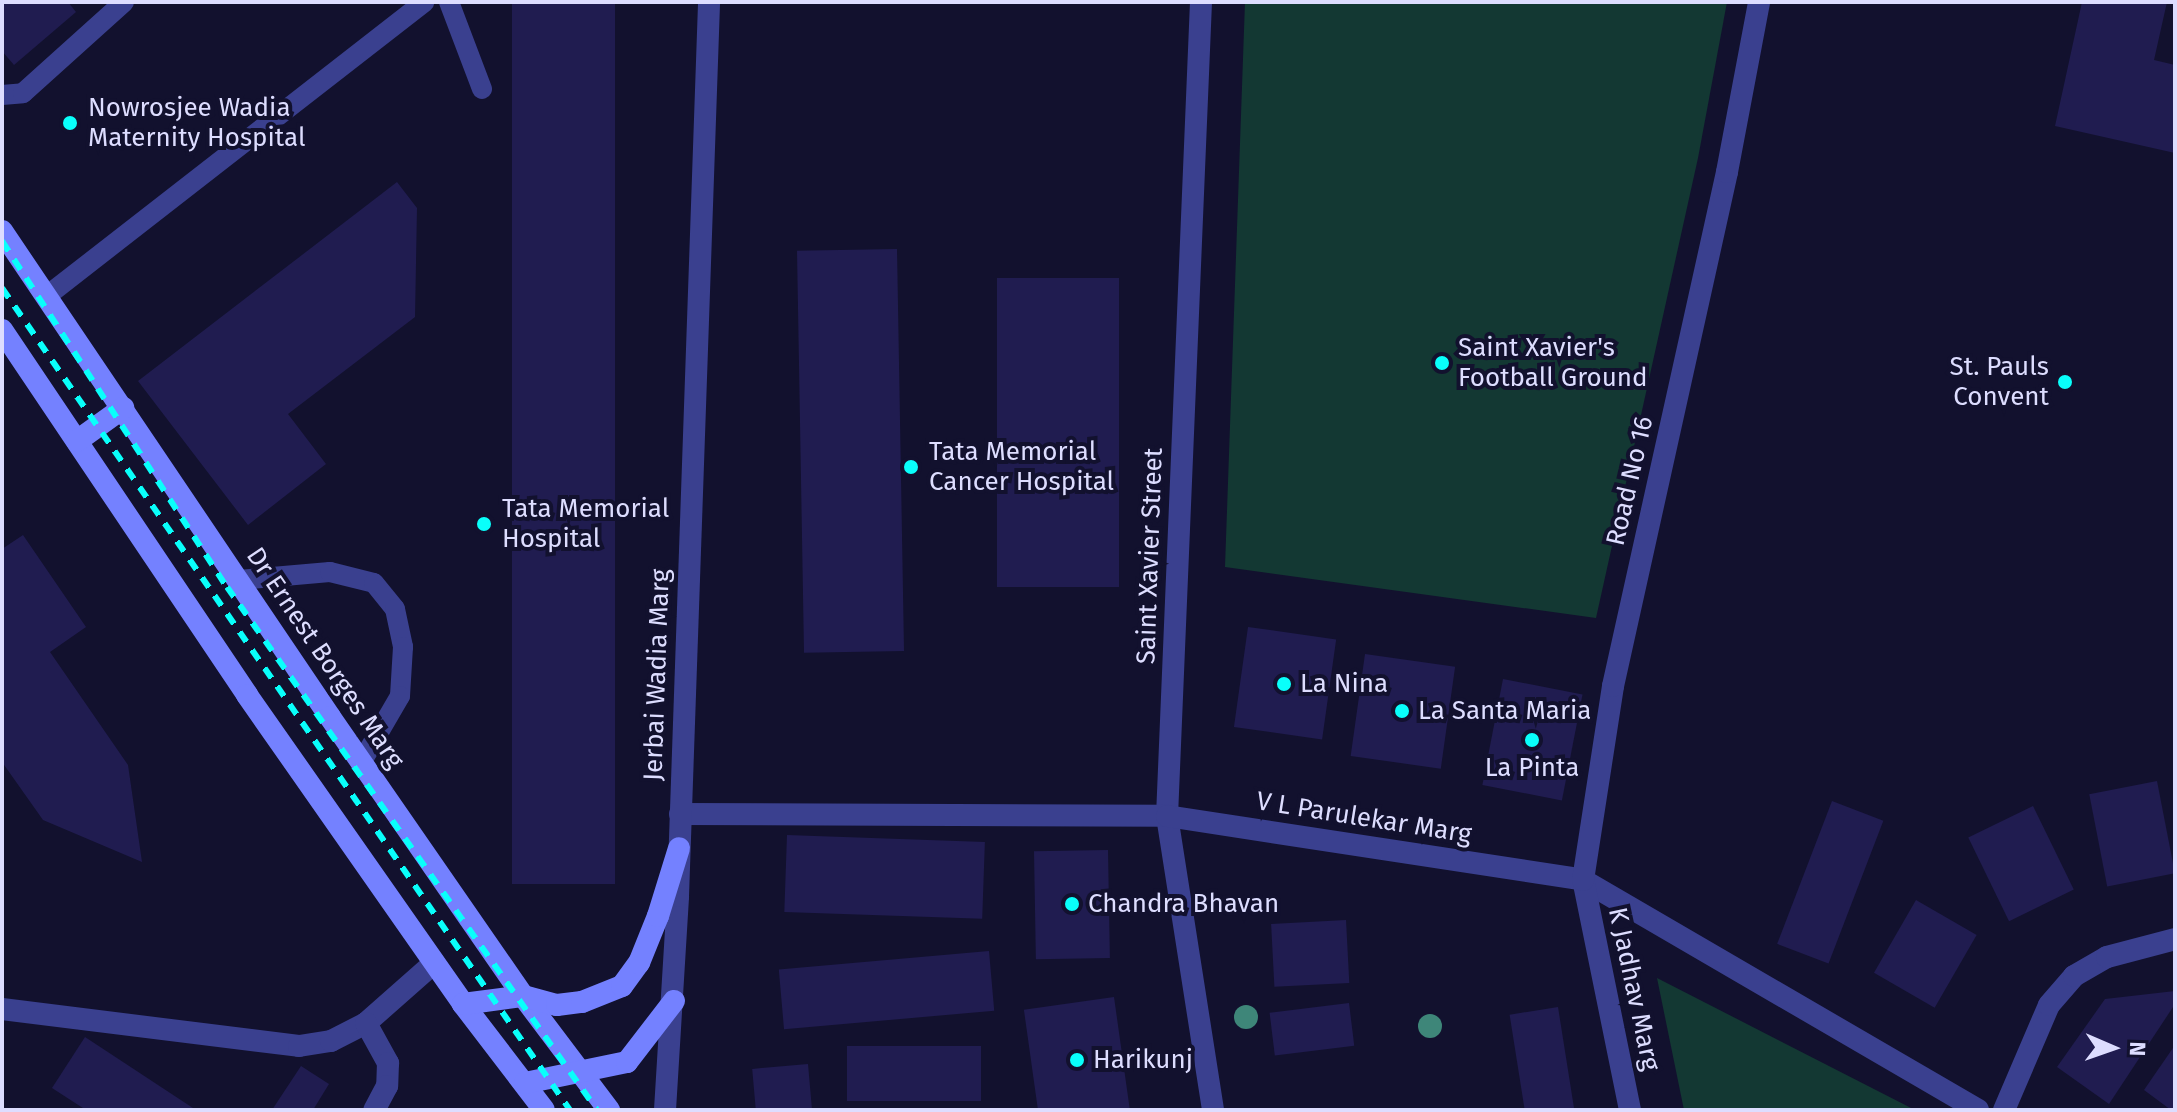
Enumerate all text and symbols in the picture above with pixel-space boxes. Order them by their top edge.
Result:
place label: Nowrosjee Wadia Maternity Hospital [88,92,306,154]
marker: Nowrosjee Wadia Maternity Hospital [59,112,81,134]
place label: Saint Xavier's Football Ground [1458,332,1648,394]
place label: St. Pauls Convent [1949,351,2049,412]
marker: Saint Xavier's Football Ground [1433,354,1451,372]
marker: St. Pauls Convent [2056,373,2074,391]
street label: Road No 16 [1600,413,1660,549]
place label: Tata Memorial Cancer Hospital [929,436,1114,498]
street label: Saint Xavier Street [1131,447,1169,665]
marker: Tata Memorial Cancer Hospital [900,456,922,478]
place label: Tata Memorial Hospital [502,493,669,554]
marker: Tata Memorial Hospital [473,513,495,535]
street label: Dr Ernest Borges Marg [239,542,411,774]
street label: Jerbai Wadia Marg [638,569,676,781]
place label: La Nina [1300,668,1388,700]
marker: La Nina [1275,675,1293,693]
place label: La Santa Maria [1418,695,1591,727]
marker: La Santa Maria [1393,702,1411,720]
marker: La Pinta [1523,731,1541,749]
place label: La Pinta [1485,752,1579,784]
street label: V L Parulekar Marg [1254,786,1474,850]
place label: Chandra Bhavan [1088,888,1279,920]
marker: Chandra Bhavan [1063,895,1081,913]
street label: K Jadhav Marg [1601,905,1667,1073]
north arrow [2073,1008,2153,1088]
text: N [2124,1041,2151,1057]
place label: Harikunj [1093,1044,1193,1076]
marker: Harikunj [1068,1051,1086,1069]

